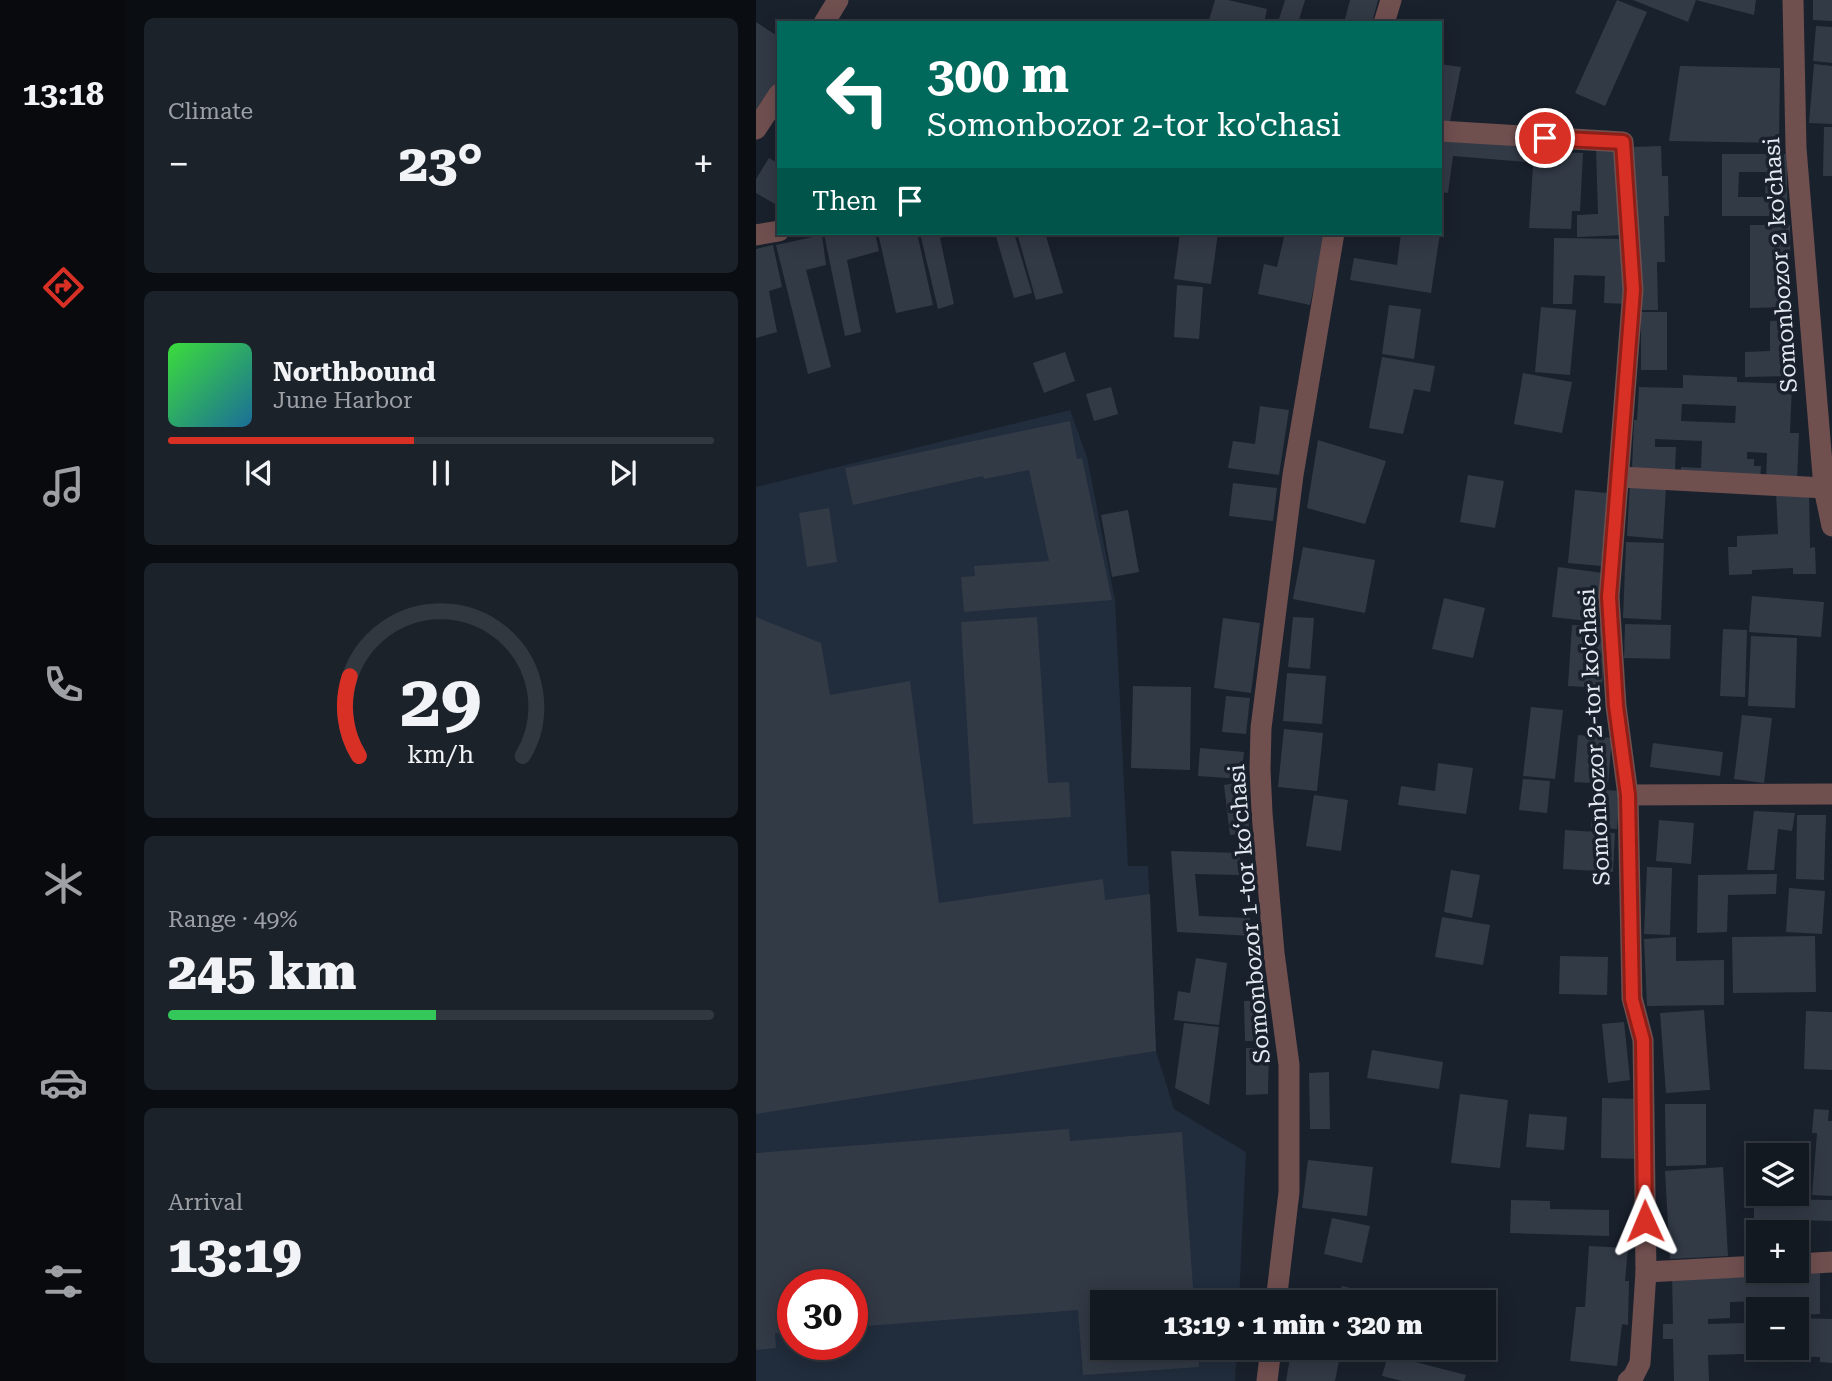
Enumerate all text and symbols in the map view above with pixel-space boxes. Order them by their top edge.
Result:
text: 300 m [927,47,1069,104]
icon: left [812,49,903,140]
text: 13:18 [22,75,104,113]
text: Climate [168,98,253,125]
text: Somonbozor 2-tor ko'chasi [927,106,1341,144]
pin [1515,108,1575,168]
icon: arrive [1526,119,1564,157]
text: 23° [399,133,483,194]
street label: Somonbozor 2 ko'chasi [1758,137,1803,393]
text: − [168,142,189,186]
text: + [693,142,714,186]
icon: arrive [891,182,929,220]
text: Then [812,186,877,216]
icon: directions [39,263,88,312]
text: Northbound [273,357,436,387]
text: June Harbor [273,387,413,414]
icon: previous [240,454,278,492]
icon: pause [422,454,460,492]
icon: next [604,454,642,492]
icon: music [39,462,88,511]
street label: Somonbozor 2-tor ko'chasi [1573,588,1616,886]
icon: phone [39,660,88,709]
text: 29 [400,660,482,745]
text: km/h [408,740,474,769]
street label: Somonbozor 1-tor koʻchasi [1223,763,1276,1065]
icon: climate [39,859,88,908]
text: Range · 49% [168,906,297,933]
text: 245 km [168,941,356,1002]
icon: car [39,1058,88,1107]
map controls [1746,1143,1809,1360]
button: layers [1746,1143,1809,1206]
position arrow [1608,1184,1682,1258]
text: Arrival [168,1189,243,1216]
button: + [1746,1220,1809,1283]
text: 13:19 [168,1224,302,1285]
icon: filters [39,1257,88,1306]
speed limit sign: 30 [777,1269,868,1360]
button: − [1746,1297,1809,1360]
text: 13:19 · 1 min · 320 m [1163,1310,1423,1340]

